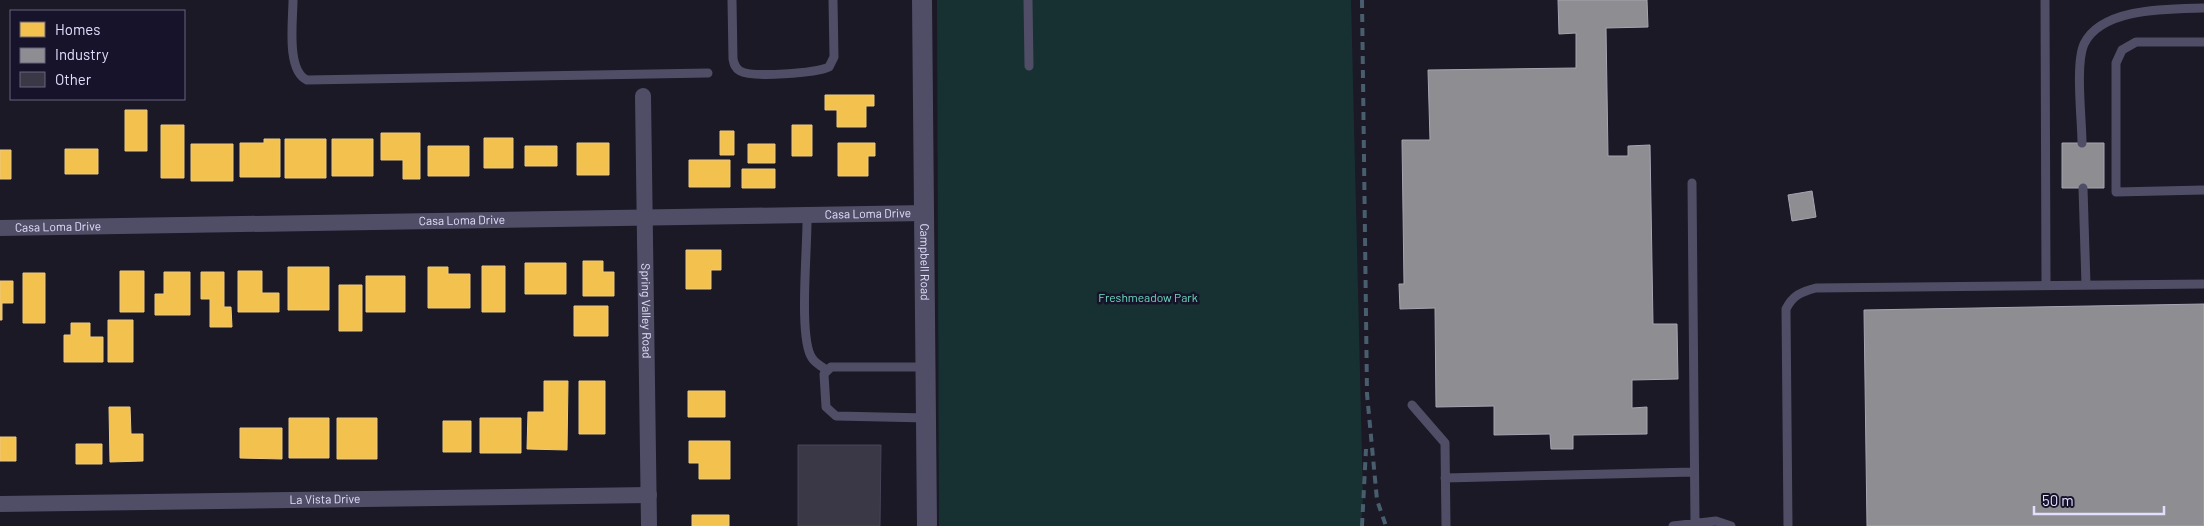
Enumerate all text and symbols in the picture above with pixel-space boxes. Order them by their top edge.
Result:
legend [10,10,185,100]
text: Homes [55,20,100,38]
text: Industry [55,45,109,63]
text: Other [55,70,92,88]
street label: Casa Loma Drive [825,205,911,221]
street label: Casa Loma Drive [419,212,505,227]
street label: Casa Loma Drive [15,218,101,234]
street label: Campbell Road [918,223,933,301]
street label: Spring Valley Road [639,263,655,359]
park label: Freshmeadow Park [1098,290,1198,304]
scale bar [2034,484,2164,516]
street label: La Vista Drive [289,491,361,506]
text: 50 m [2042,491,2074,509]

